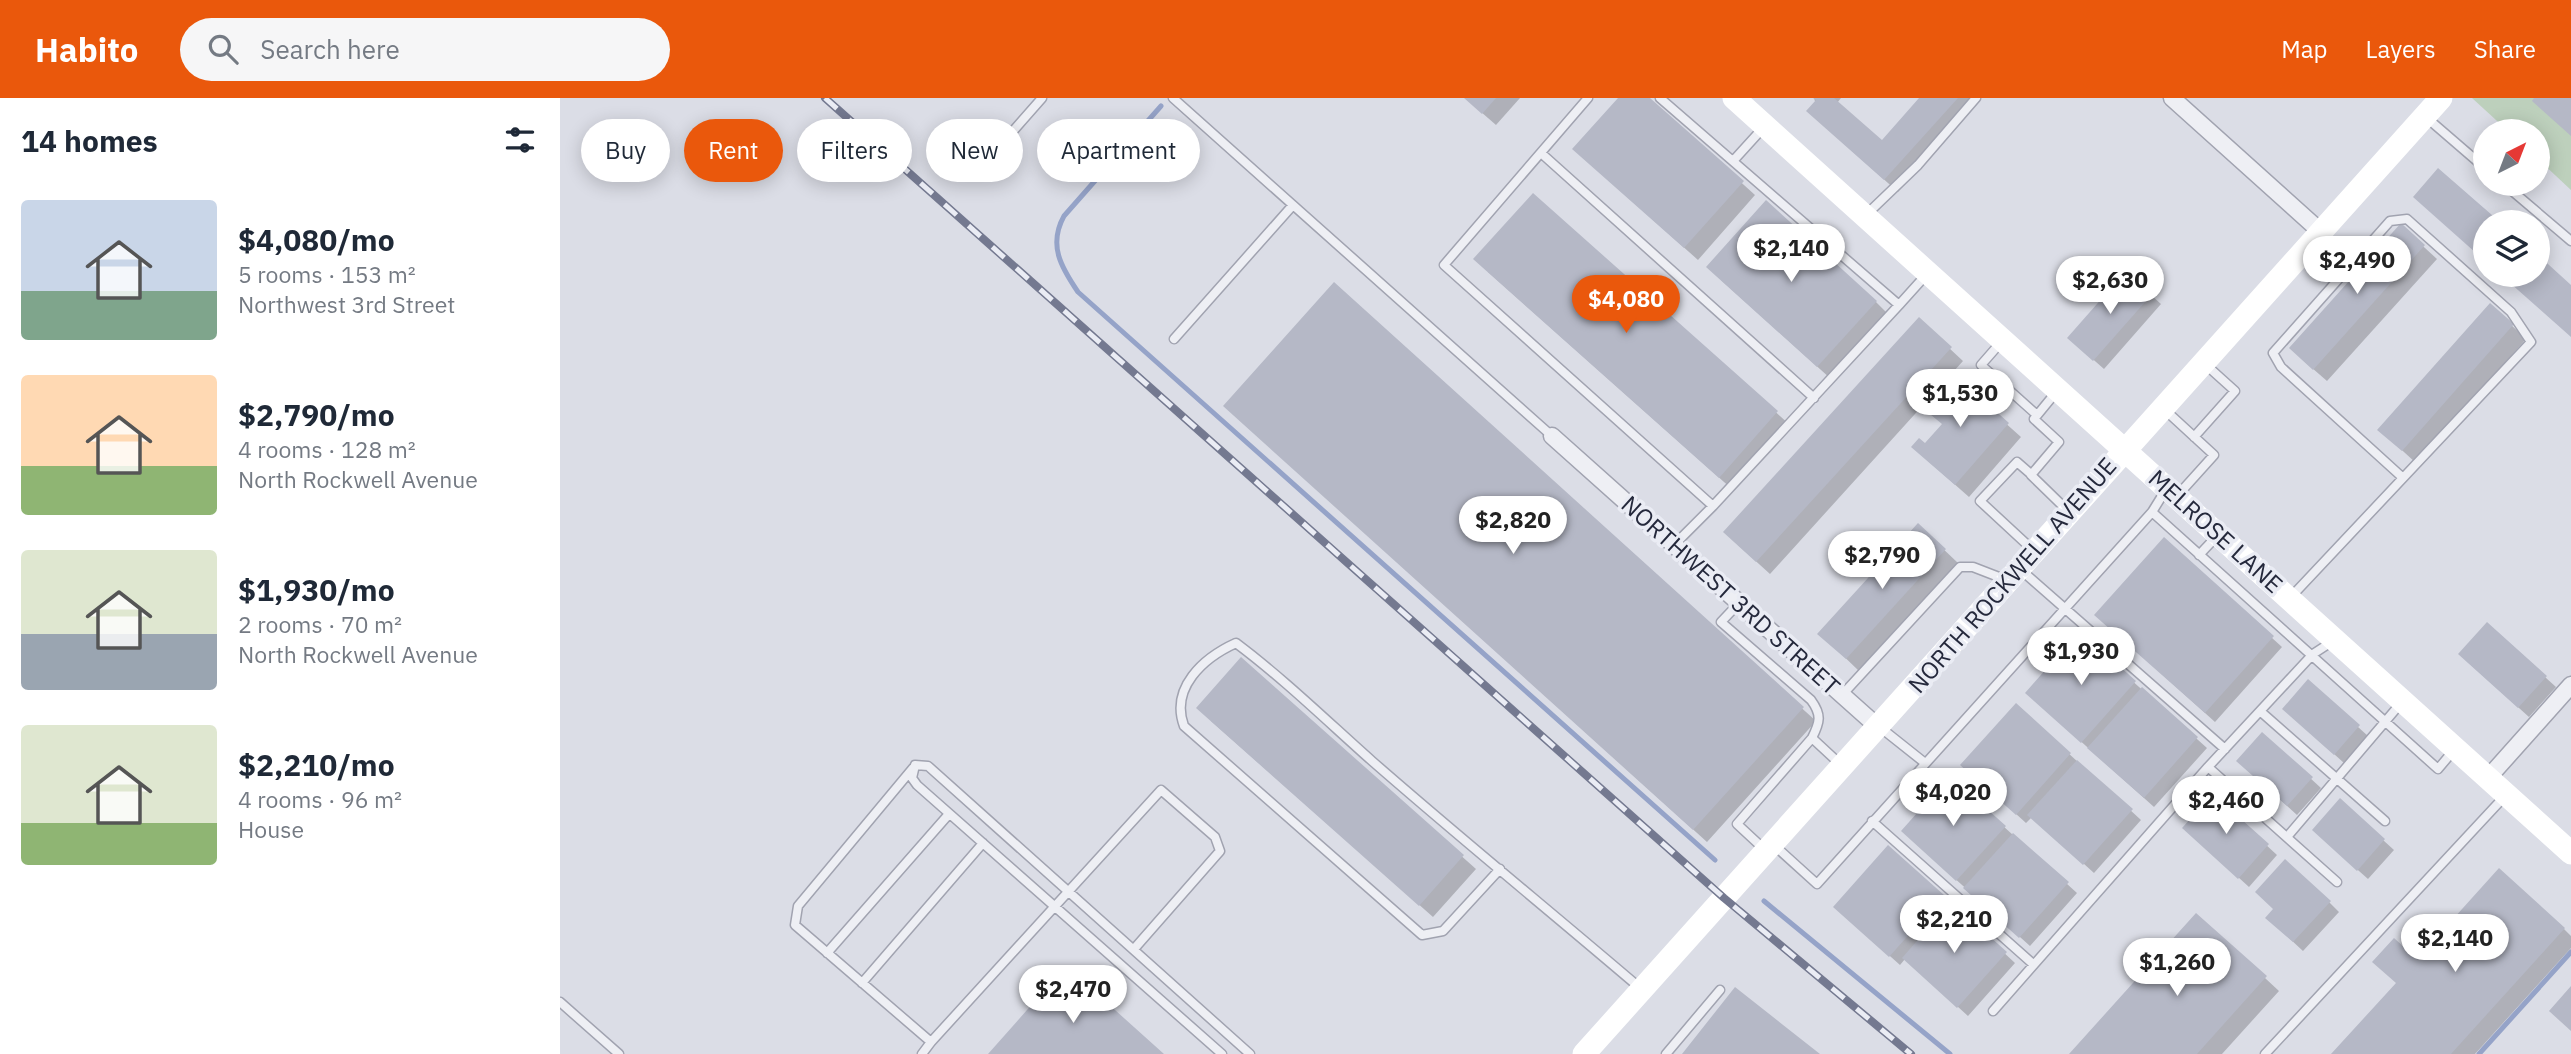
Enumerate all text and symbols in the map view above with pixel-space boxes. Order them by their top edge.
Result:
search box [180,18,670,81]
text: Habito [35,28,138,71]
icon: search [204,30,242,68]
text: Search here [260,32,400,66]
text: Map [2281,33,2328,65]
text: Layers [2366,33,2436,65]
text: Share [2474,33,2536,65]
chip: Buy [581,119,670,182]
chip: Rent [684,119,783,182]
chip: Filters [797,119,912,182]
chip: New [926,119,1023,182]
chip: Apartment [1037,119,1200,182]
north arrow [2473,119,2550,196]
map controls [2473,119,2550,287]
text: 14 homes [21,121,158,160]
icon: filters [501,121,539,159]
button: layers [2473,210,2550,287]
text: $4,080/mo [238,220,395,259]
pin: $2,140 [1734,225,1848,284]
icon: home [77,228,161,312]
text: $2,140 [1753,232,1829,262]
pin: $2,490 [2300,236,2414,296]
text: $2,490 [2319,244,2395,274]
pin: $2,630 [2053,256,2167,316]
text: 5 rooms · 153 m² [238,259,416,289]
text: $2,630 [2072,264,2148,294]
pin: $4,080 [1569,275,1683,335]
text: $4,080 [1588,283,1664,313]
text: Northwest 3rd Street [238,289,455,319]
pin: $1,530 [1903,370,2017,429]
text: $1,530 [1922,377,1998,407]
text: $2,790/mo [238,395,395,434]
icon: home [77,403,161,487]
text: 4 rooms · 128 m² [238,434,416,464]
street label: NORTH ROCKWELL AVENUE [1901,450,2123,700]
street label: MELROSE LANE [2142,462,2290,600]
text: North Rockwell Avenue [238,464,478,494]
street label: NORTHWEST 3RD STREET [1615,488,1847,702]
pin: $2,820 [1456,496,1570,556]
text: $2,820 [1475,504,1551,534]
pin: $2,790 [1825,532,1939,591]
text: $2,790 [1844,539,1920,569]
text: $1,930/mo [238,570,395,609]
icon: home [77,578,161,662]
text: 2 rooms · 70 m² [238,609,402,639]
pin: $1,930 [2024,628,2138,687]
text: $1,930 [2043,635,2119,665]
text: North Rockwell Avenue [238,639,478,669]
text: $2,210/mo [238,745,395,784]
icon: home [77,753,161,837]
pin: $4,020 [1896,768,2010,828]
text: $4,020 [1915,776,1991,806]
pin: $2,460 [2169,776,2283,836]
text: 4 rooms · 96 m² [238,784,402,814]
text: $2,460 [2188,784,2264,814]
text: House [238,814,304,844]
pin: $2,210 [1897,896,2011,955]
text: $2,210 [1916,903,1992,933]
pin: $2,140 [2398,914,2512,974]
text: $2,140 [2417,922,2493,952]
pin: $1,260 [2120,939,2234,998]
text: $1,260 [2139,946,2215,976]
pin: $2,470 [1016,965,1130,1025]
text: $2,470 [1035,973,1111,1003]

